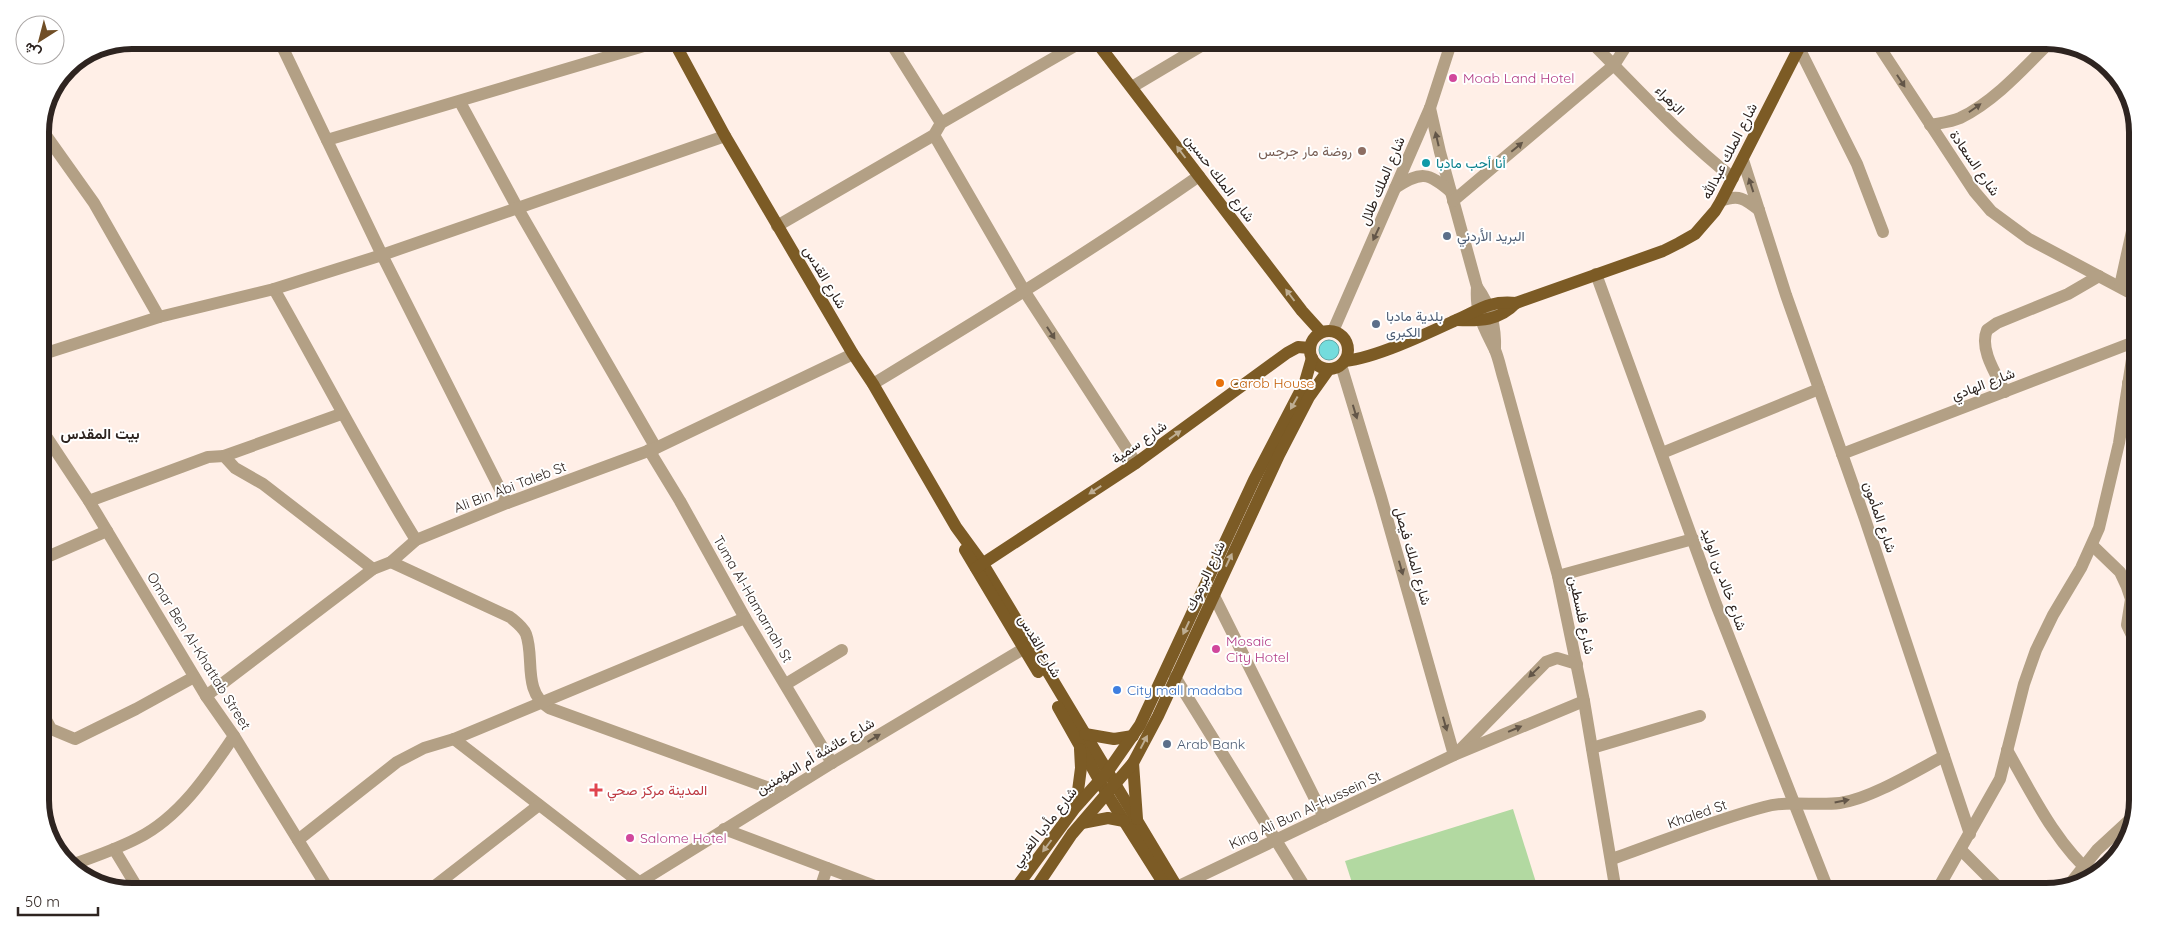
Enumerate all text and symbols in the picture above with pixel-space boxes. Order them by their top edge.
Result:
north arrow [15,15,65,65]
text: ش [20,38,44,63]
place label: Moab Land Hotel [1463,69,1575,87]
marker: Moab Land Hotel [1447,72,1459,84]
one-way arrow [1897,74,1906,87]
street label: الزهراء [1651,81,1689,119]
street label: شارع الملك عبدالله [1697,100,1763,203]
one-way arrow [1968,103,1982,113]
street label: شارع السعادة [1944,127,2004,200]
street label: شارع الملك حسين [1180,131,1259,227]
one-way arrow [1433,131,1441,146]
street label: شارع الملك طلال [1355,134,1411,229]
place label: روضة مار جرجس [1258,142,1352,160]
one-way arrow [1511,142,1523,153]
one-way arrow [1176,145,1186,159]
marker: روضة مار جرجس [1356,145,1368,157]
place label: أنا أحب مادبا [1436,154,1506,172]
marker: أنا أحب مادبا [1420,157,1432,169]
one-way arrow [1746,177,1754,192]
one-way arrow [1371,227,1379,241]
place label: البريد الأردني [1457,227,1525,248]
marker: البريد الأردني [1441,230,1453,242]
street label: شارع القدس [797,242,851,313]
one-way arrow [1285,288,1295,302]
place label: بلدية مادبا الكبرى [1386,307,1443,341]
marker: بلدية مادبا الكبرى [1370,318,1382,330]
one-way arrow [1047,326,1056,340]
street label: شارع الهادي [1949,364,2018,407]
place label: Carob House [1230,374,1315,392]
marker: Carob House [1214,377,1226,389]
one-way arrow [1290,395,1298,410]
one-way arrow [1351,405,1359,420]
street label: شارع سمية [1108,416,1171,469]
district label: بيت المقدس [61,424,139,443]
one-way arrow [1168,430,1182,440]
street label: Ali Bin Abi Taleb St [451,457,569,517]
street label: شارع المأمون [1858,479,1901,556]
one-way arrow [1088,485,1102,495]
street label: شارع الملك فيصل [1388,505,1436,608]
street label: شارع خالد بن الوليد [1695,525,1751,634]
street label: Tuma Al-Hamarnah St [709,532,797,666]
street label: شارع اليرموك [1181,538,1231,615]
one-way arrow [1225,553,1233,567]
one-way arrow [1397,561,1405,576]
street label: Omar Ben Al-Khattab Street [143,569,255,733]
street label: شارع فلسطين [1563,574,1599,656]
street label: شارع القدس [1012,611,1066,682]
one-way arrow [1182,621,1190,635]
place label: Mosaic City Hotel [1226,632,1289,666]
marker: Mosaic City Hotel [1210,643,1222,655]
one-way arrow [1529,666,1541,678]
place label: City mall madaba [1127,681,1242,699]
marker: City mall madaba [1111,684,1123,696]
street label: شارع عائشة أم المؤمنين [753,714,878,800]
one-way arrow [1442,717,1450,732]
one-way arrow [1508,725,1522,733]
one-way arrow [867,733,880,742]
one-way arrow [1140,735,1148,749]
place label: Arab Bank [1177,735,1245,753]
marker: Arab Bank [1161,738,1173,750]
street label: King Ali Bun Al-Hussein St [1226,767,1384,853]
place label: المدينة مركز صحي [607,781,707,802]
marker: المدينة مركز صحي [589,783,603,797]
street label: شارع مأدبا الغربي [1007,784,1083,872]
street label: Khaled St [1665,795,1729,833]
one-way arrow [1835,797,1851,805]
place label: Salome Hotel [640,829,727,847]
marker: Salome Hotel [624,832,636,844]
one-way arrow [1042,839,1052,853]
scale bar [18,884,98,916]
text: 50 m [25,892,60,911]

